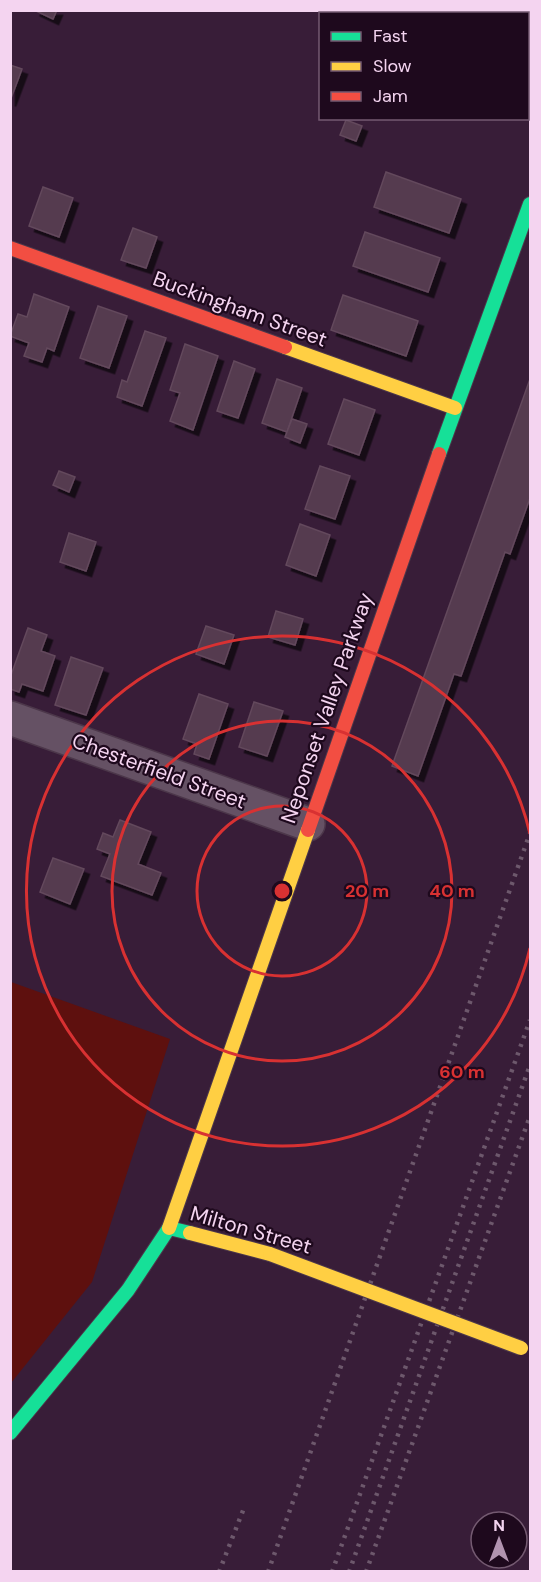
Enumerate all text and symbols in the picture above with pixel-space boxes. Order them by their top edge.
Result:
legend [319,12,529,120]
text: Fast [373,24,408,48]
text: Slow [373,54,412,78]
text: Jam [373,84,408,108]
street label: Buckingham Street [149,264,331,354]
street label: Neponset Valley Parkway [274,589,380,827]
street label: Chesterfield Street [68,726,250,816]
text: 20 m [345,879,389,903]
text: 40 m [429,879,475,903]
centre of rings [272,881,292,901]
text: 60 m [439,1060,485,1084]
street label: Milton Street [187,1199,315,1261]
north arrow [469,1510,529,1570]
text: N [493,1515,505,1536]

